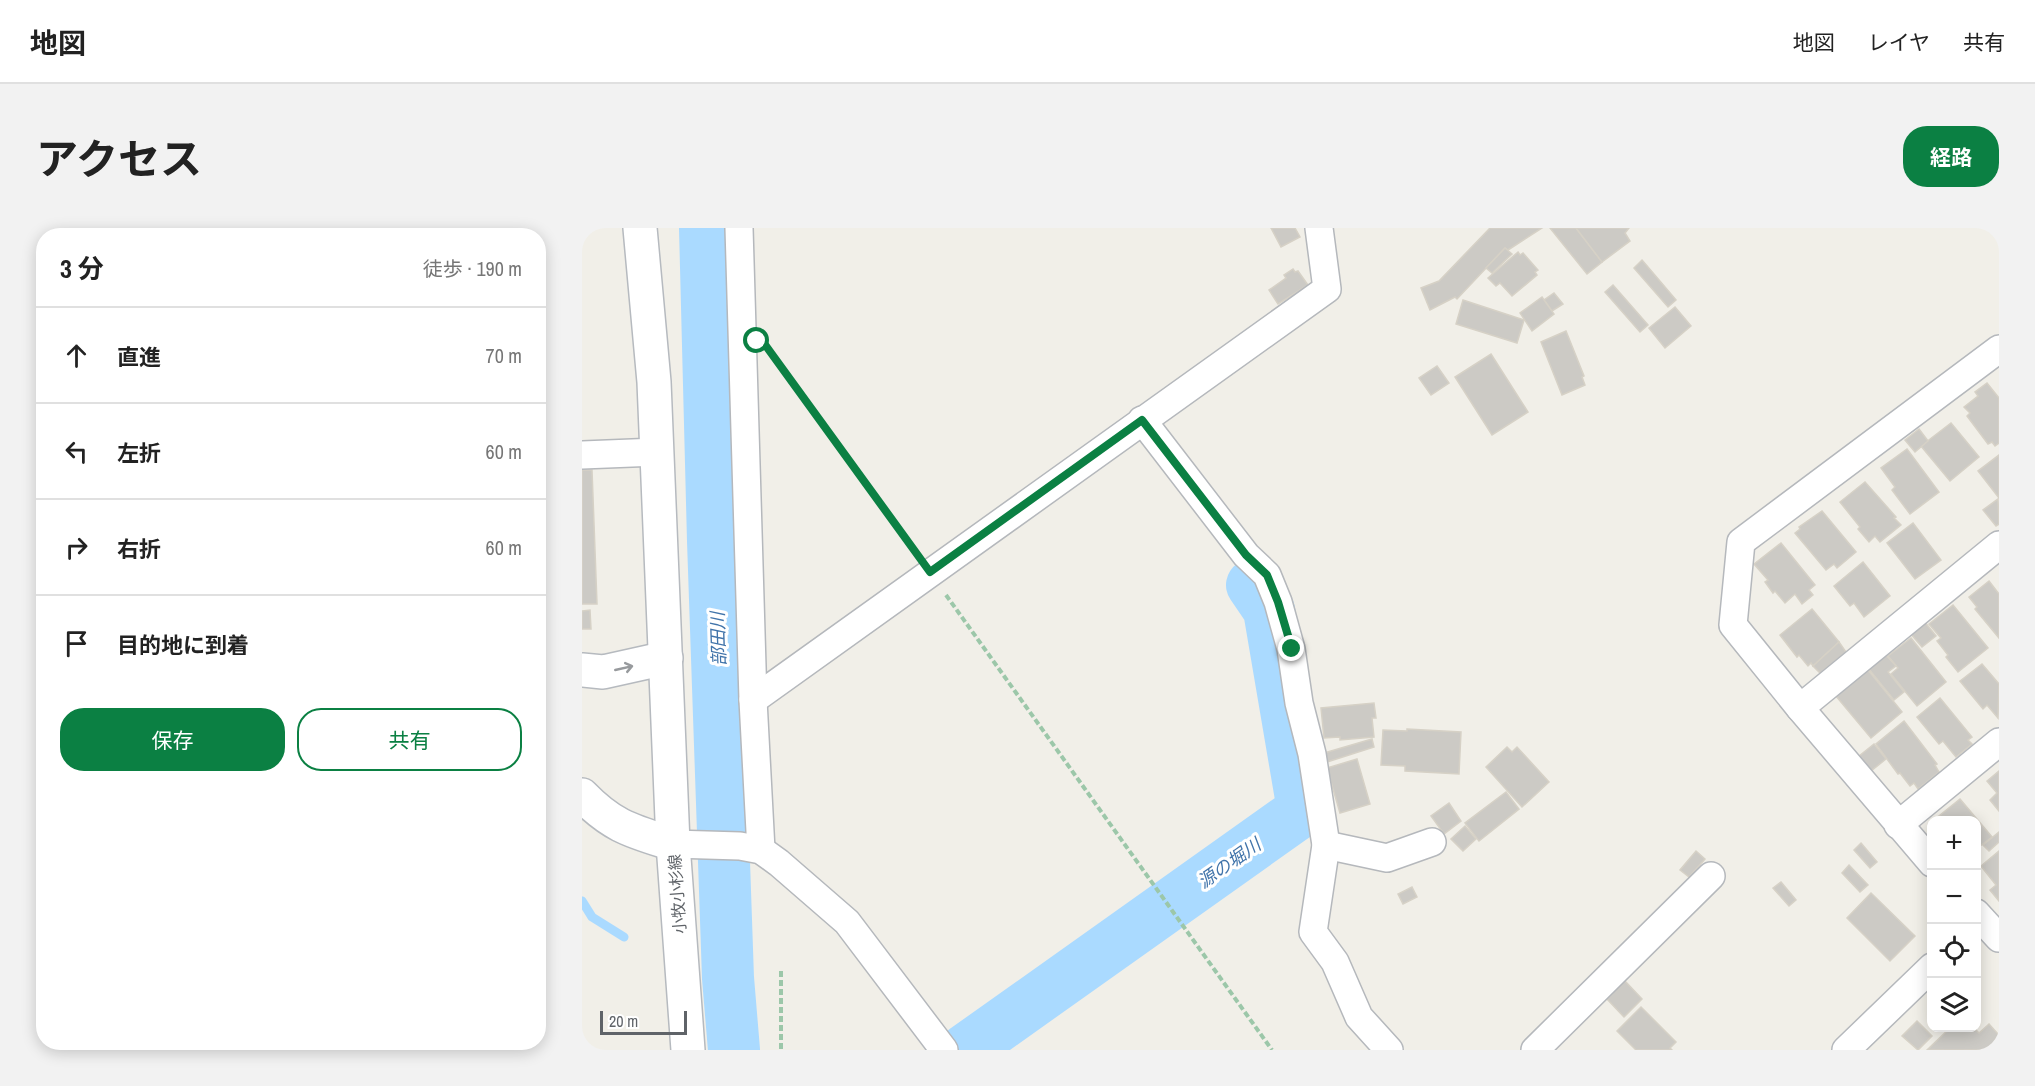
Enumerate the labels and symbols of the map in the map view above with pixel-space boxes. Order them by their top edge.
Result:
route start [743,327,769,353]
water label: 部田川 [704,610,731,666]
route end [1278,635,1304,661]
one-way arrow [614,661,633,673]
water label: 源の堀川 [1192,831,1267,894]
street label: 小牧小杉線 [663,853,691,935]
scale bar [600,1008,687,1036]

